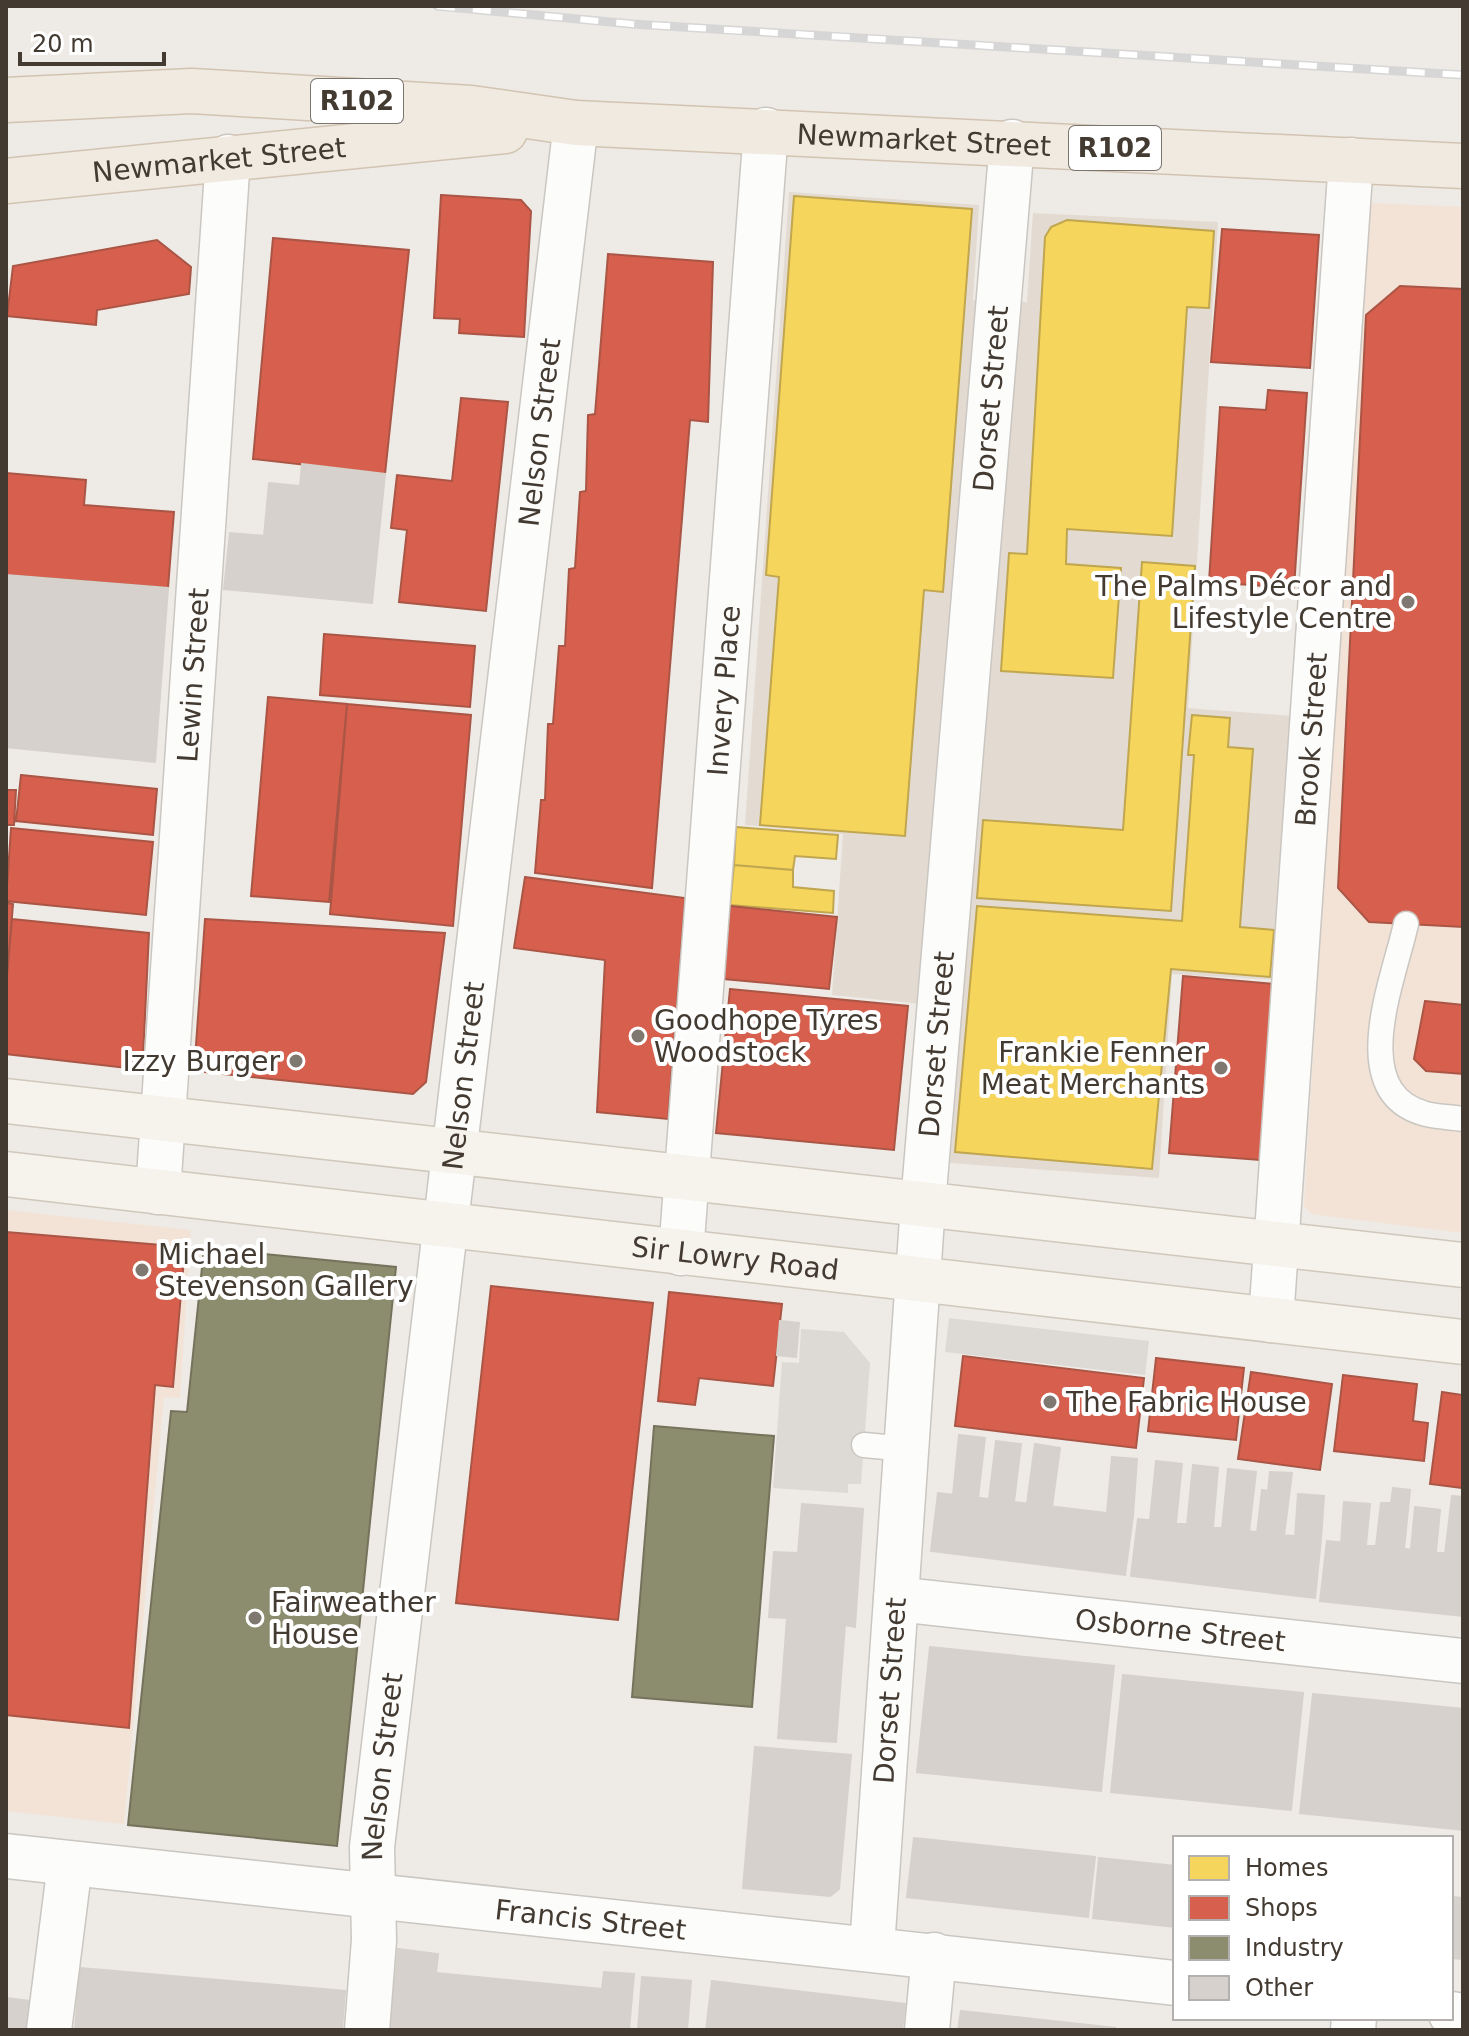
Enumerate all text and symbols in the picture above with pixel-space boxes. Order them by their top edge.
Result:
scale bar [20,16,164,66]
text: 20 m [32,30,94,58]
road number: R102 [311,79,403,123]
street label: Newmarket Street [796,118,1052,163]
road number: R102 [1069,126,1161,170]
street label: Newmarket Street [91,131,347,189]
street label: Dorset Street [967,304,1015,493]
street label: Nelson Street [512,336,567,528]
place label: The Palms Décor and Lifestyle Centre [1094,570,1392,635]
street label: Lewin Street [171,587,216,764]
marker: The Palms Décor and Lifestyle Centre [1399,593,1417,611]
street label: Invery Place [701,604,747,777]
street label: Brook Street [1289,651,1334,828]
street label: Dorset Street [913,950,961,1139]
street label: Nelson Street [436,980,491,1172]
place label: Goodhope Tyres Woodstock [654,1004,879,1069]
marker: Goodhope Tyres Woodstock [629,1027,647,1045]
place label: Frankie Fenner Meat Merchants [981,1036,1205,1101]
place label: Izzy Burger [122,1045,280,1078]
marker: Izzy Burger [287,1052,305,1070]
marker: Frankie Fenner Meat Merchants [1212,1059,1230,1077]
street label: Sir Lowry Road [630,1230,841,1287]
place label: Michael Stevenson Gallery [158,1238,414,1303]
marker: Michael Stevenson Gallery [133,1261,151,1279]
place label: The Fabric House [1065,1386,1307,1419]
marker: The Fabric House [1041,1393,1059,1411]
place label: Fairweather House [271,1586,436,1651]
street label: Dorset Street [867,1596,913,1785]
street label: Osborne Street [1073,1603,1287,1658]
marker: Fairweather House [246,1609,264,1627]
street label: Nelson Street [356,1671,410,1861]
legend [1173,1836,1453,2020]
text: Homes [1245,1854,1328,1882]
street label: Francis Street [493,1893,688,1947]
text: Shops [1245,1894,1318,1922]
text: Industry [1245,1934,1344,1962]
text: Other [1245,1974,1313,2002]

